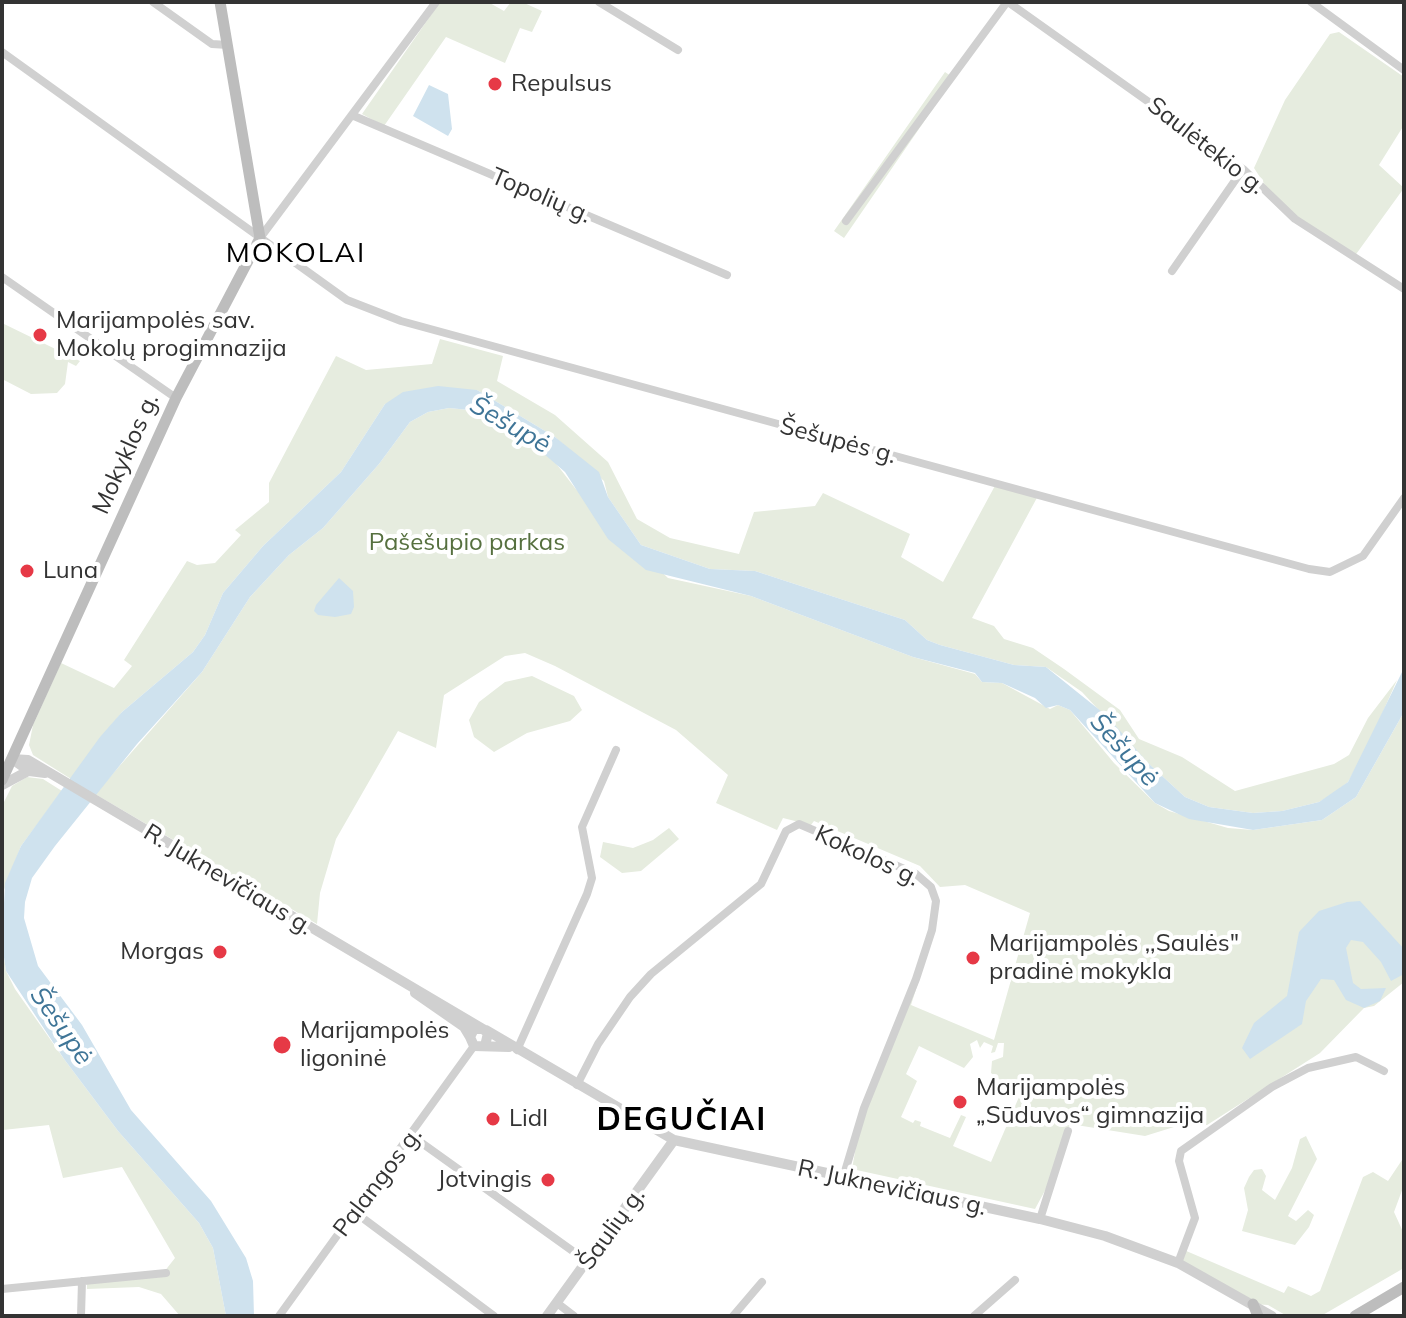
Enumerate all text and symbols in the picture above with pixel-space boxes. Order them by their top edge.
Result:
place label: Repulsus [511,70,612,98]
marker: Repulsus [486,75,504,93]
street label: Saulėtekio g. [1141,91,1271,201]
street label: Topolių g. [487,162,595,230]
district label: MOKOLAI [226,237,366,271]
place label: Marijampolės sav. Mokolų progimnazija [56,307,287,363]
marker: Marijampolės sav. Mokolų progimnazija [31,326,49,344]
street label: Mokyklos g. [87,389,165,519]
water label: Šešupė [464,389,556,461]
street label: Šešupės g. [777,412,899,470]
park label: Pašešupio parkas [369,529,565,557]
place label: Luna [43,557,98,585]
marker: Luna [18,562,36,580]
water label: Šešupė [1083,707,1165,793]
street label: R. Juknevičiaus g. [138,818,318,942]
street label: Kokolos g. [810,819,924,893]
place label: Marijampolės ,,Saulės" pradinė mokykla [989,930,1239,986]
place label: Morgas [120,938,204,966]
marker: Morgas [211,943,229,961]
marker: Marijampolės ,,Saulės" pradinė mokykla [964,949,982,967]
water label: Šešupė [23,981,99,1071]
place label: Marijampolės ligoninė [300,1017,449,1073]
marker: Marijampolės ligoninė [271,1034,293,1056]
place label: Marijampolės „Sūduvos“ gimnazija [976,1074,1204,1130]
marker: Marijampolės „Sūduvos“ gimnazija [951,1093,969,1111]
district label: DEGUČIAI [597,1101,767,1139]
place label: Lidl [509,1105,548,1133]
marker: Lidl [484,1110,502,1128]
street label: Palangos g. [327,1121,429,1243]
street label: R. Juknevičiaus g. [795,1154,989,1222]
place label: Jotvingis [437,1166,532,1194]
marker: Jotvingis [539,1171,557,1189]
street label: Šaulių g. [573,1182,651,1276]

